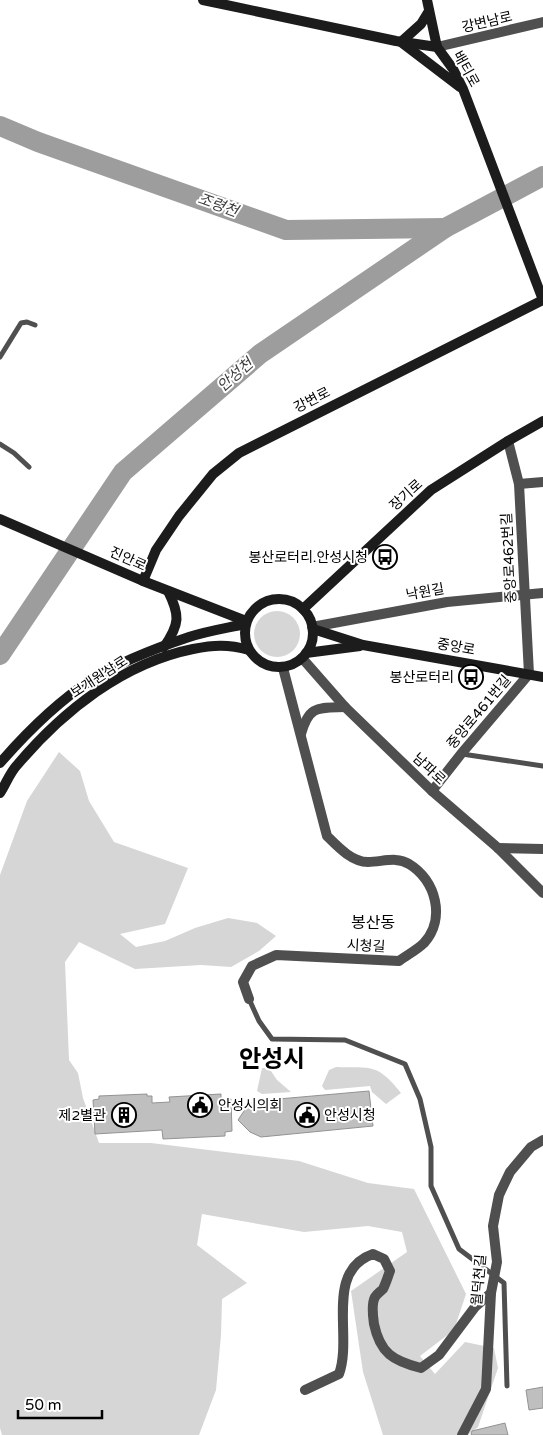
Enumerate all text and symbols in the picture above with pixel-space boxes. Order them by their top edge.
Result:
street label: 강변남로 [460,8,514,36]
street label: 배티로 [449,48,483,90]
water label: 조령천 [195,189,243,221]
water label: 안성천 [213,353,258,395]
street label: 강변로 [291,384,333,416]
street label: 장기로 [386,476,426,514]
street label: 중앙로462번길 [498,512,520,604]
street label: 진안로 [107,543,149,575]
bus stop icon: 봉산로터리.안성시청 [372,544,398,570]
place label: 봉산로터리.안성시청 [248,549,368,566]
street label: 낙원길 [404,580,446,604]
street label: 중앙로 [435,635,477,659]
street label: 보개원삼로 [67,652,131,702]
bus stop icon: 봉산로터리 [458,664,484,690]
place label: 봉산로터리 [390,669,454,686]
street label: 중앙로461번길 [443,672,515,752]
street label: 남파로 [409,750,449,788]
district label: 봉산동 [351,913,395,933]
street label: 시청길 [346,937,386,955]
district label: 안성시 [239,1045,305,1074]
public building icon: 안성시의회 [187,1092,213,1118]
place label: 안성시의회 [218,1097,282,1114]
building icon: 제2별관 [111,1102,137,1128]
public building icon: 안성시청 [294,1102,320,1128]
place label: 제2별관 [59,1107,106,1124]
place label: 안성시청 [324,1107,376,1124]
street label: 월덕천길 [468,1254,490,1306]
scale bar [18,1388,101,1420]
text: 50 m [25,1396,62,1414]

